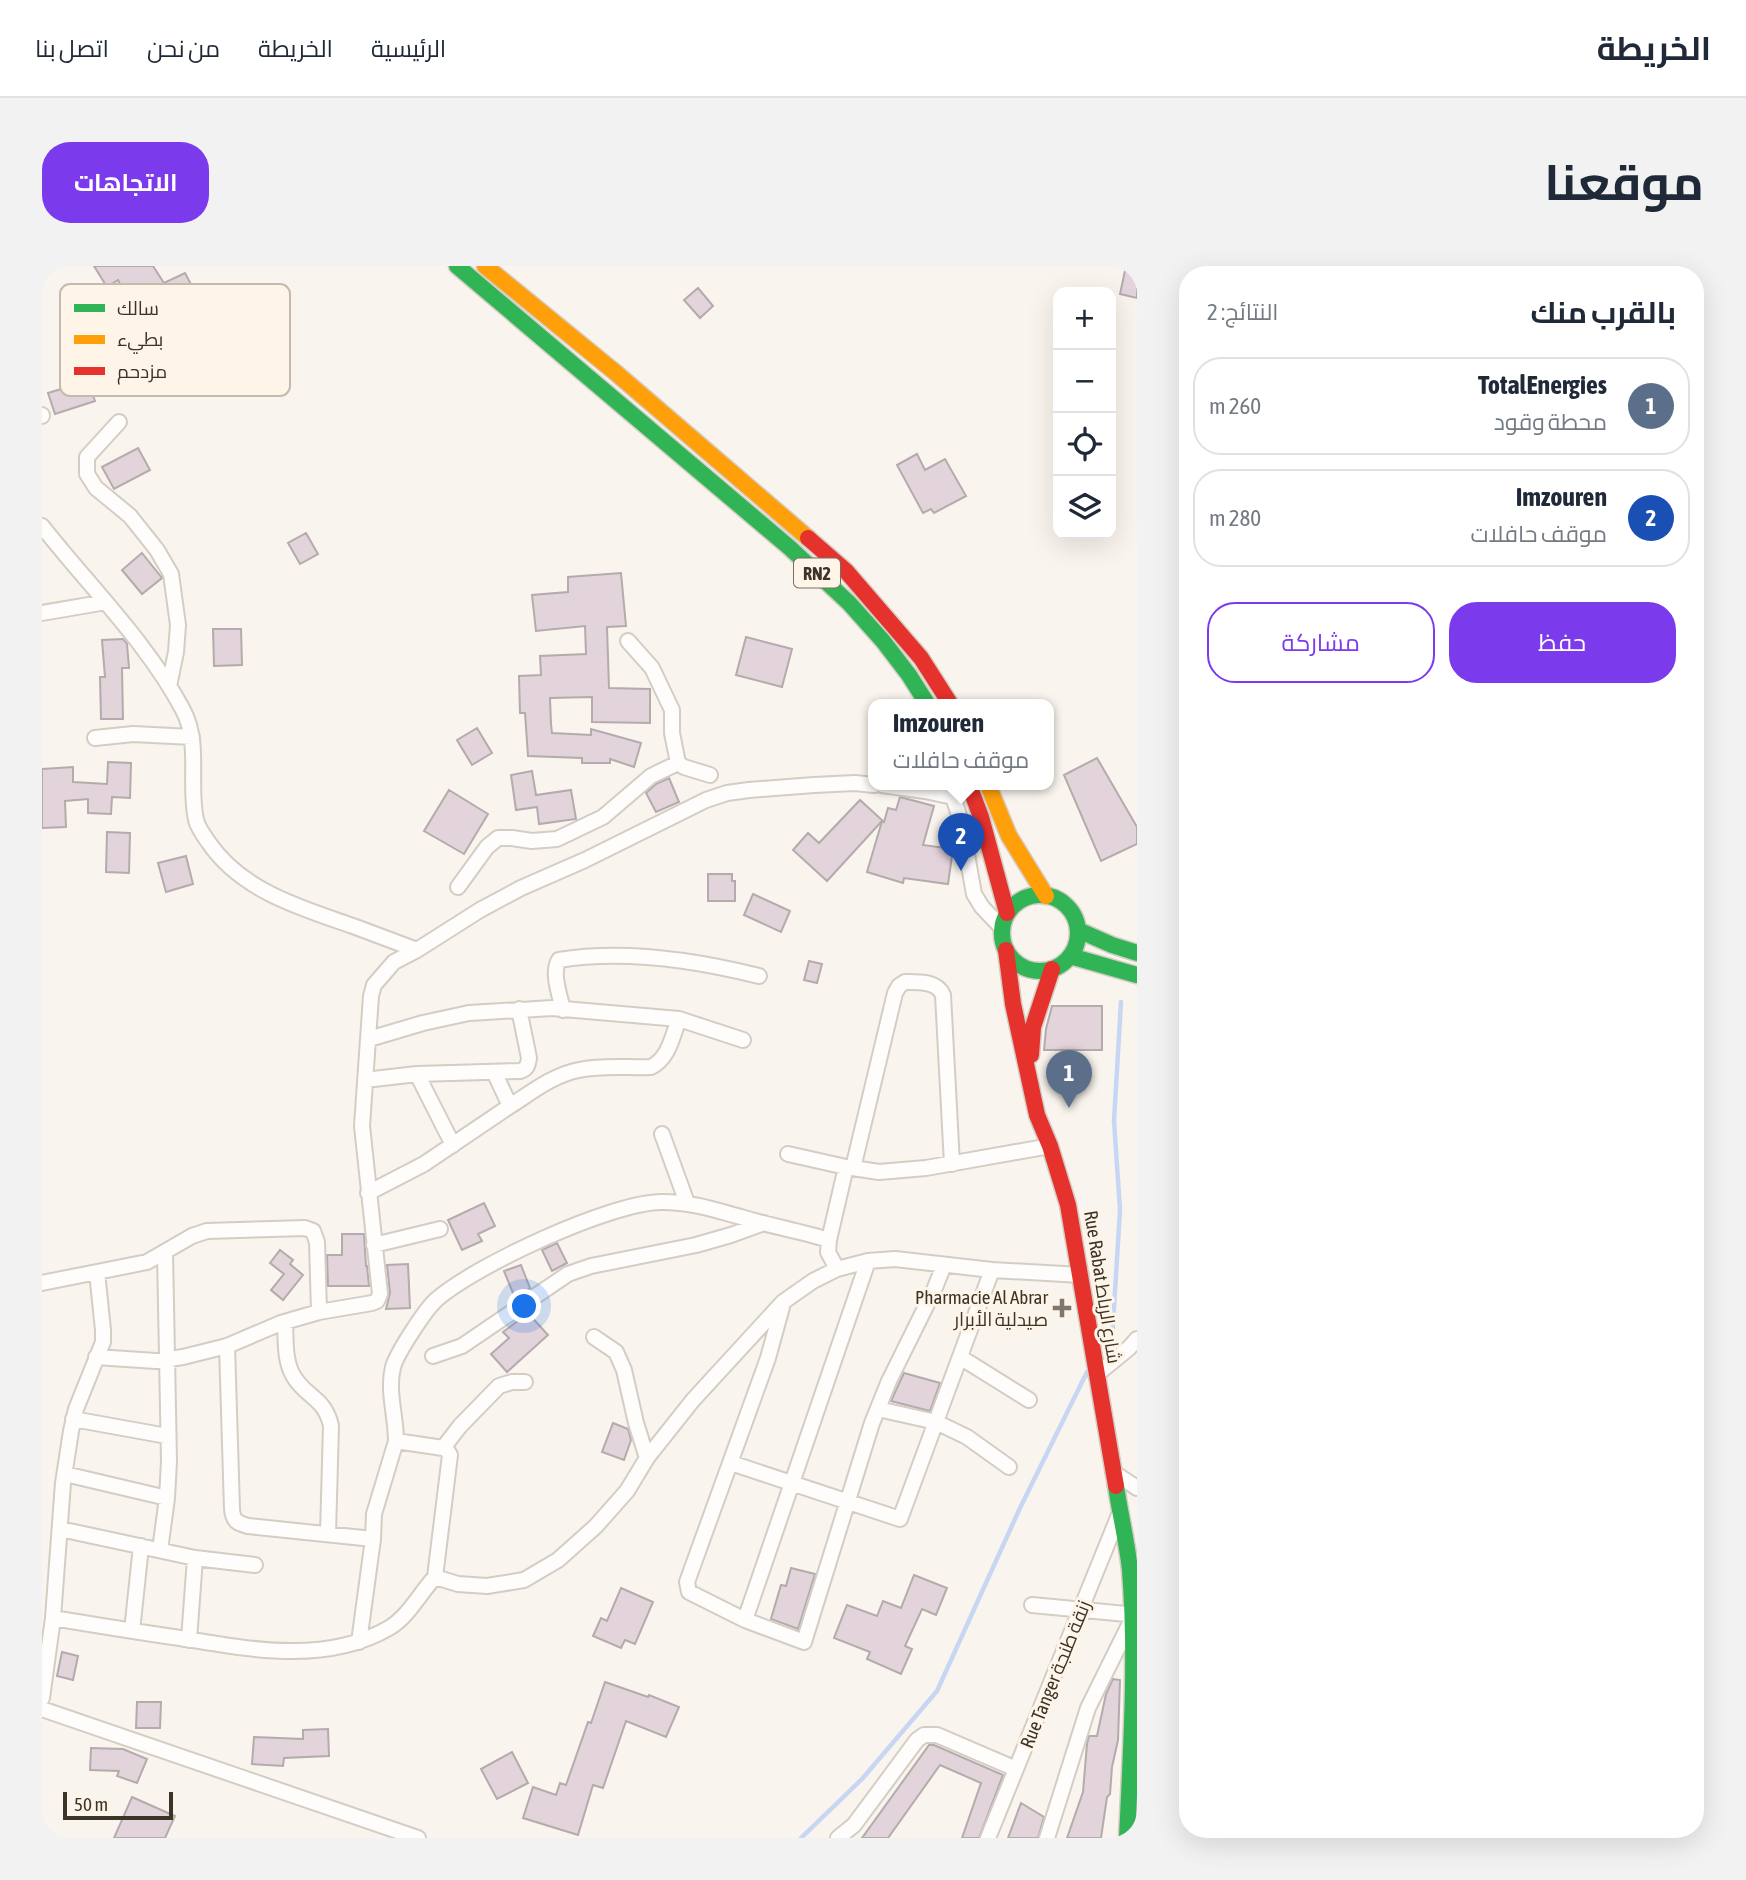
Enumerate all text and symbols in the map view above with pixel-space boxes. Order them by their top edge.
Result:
text: الخريطة [1597,29,1711,67]
text: اتصل بنا [35,35,109,62]
text: من نحن [147,35,220,62]
text: الخريطة [258,35,333,62]
text: الرئيسية [371,35,446,62]
button: الاتجاهات [42,142,209,223]
text: موقعنا [1544,154,1704,210]
legend [60,284,290,396]
map controls [1053,287,1116,539]
button: + [1053,287,1116,350]
text: بالقرب منك [1530,295,1676,329]
text: سالك [117,297,159,319]
text: النتائج: 2 [1207,299,1278,325]
text: بطيء [117,328,163,354]
button: − [1053,350,1116,413]
text: مزدحم [117,360,167,385]
text: TotalEnergies [1478,370,1607,400]
text: 260 m [1209,393,1261,419]
text: 1 [1646,393,1656,419]
text: محطة وقود [1494,409,1607,435]
button: locate [1053,413,1116,476]
button: layers [1053,476,1116,539]
text: Imzouren [1516,482,1607,512]
text: 280 m [1209,505,1261,531]
text: 2 [1646,505,1656,531]
text: موقف حافلات [1470,521,1607,547]
road number: RN2 [794,558,840,587]
button: مشاركة [1207,602,1435,683]
button: حفظ [1449,602,1676,683]
popup [868,699,1054,790]
text: Imzouren [893,708,984,738]
text: موقف حافلات [893,747,1029,773]
pin: 2 [938,813,984,871]
pin: 1 [1046,1050,1092,1108]
street label: Rue Rabat شارع الرباط [1077,1209,1126,1366]
place label: Pharmacie Al Abrar صيدلية الأبرار [915,1286,1048,1331]
your location [507,1289,541,1323]
marker: Pharmacie Al Abrar صيدلية الأبرار [1054,1300,1070,1316]
street label: Rue Tanger زنقة طنجة [1015,1597,1096,1752]
scale bar [63,1789,173,1821]
text: 50 m [74,1793,108,1815]

